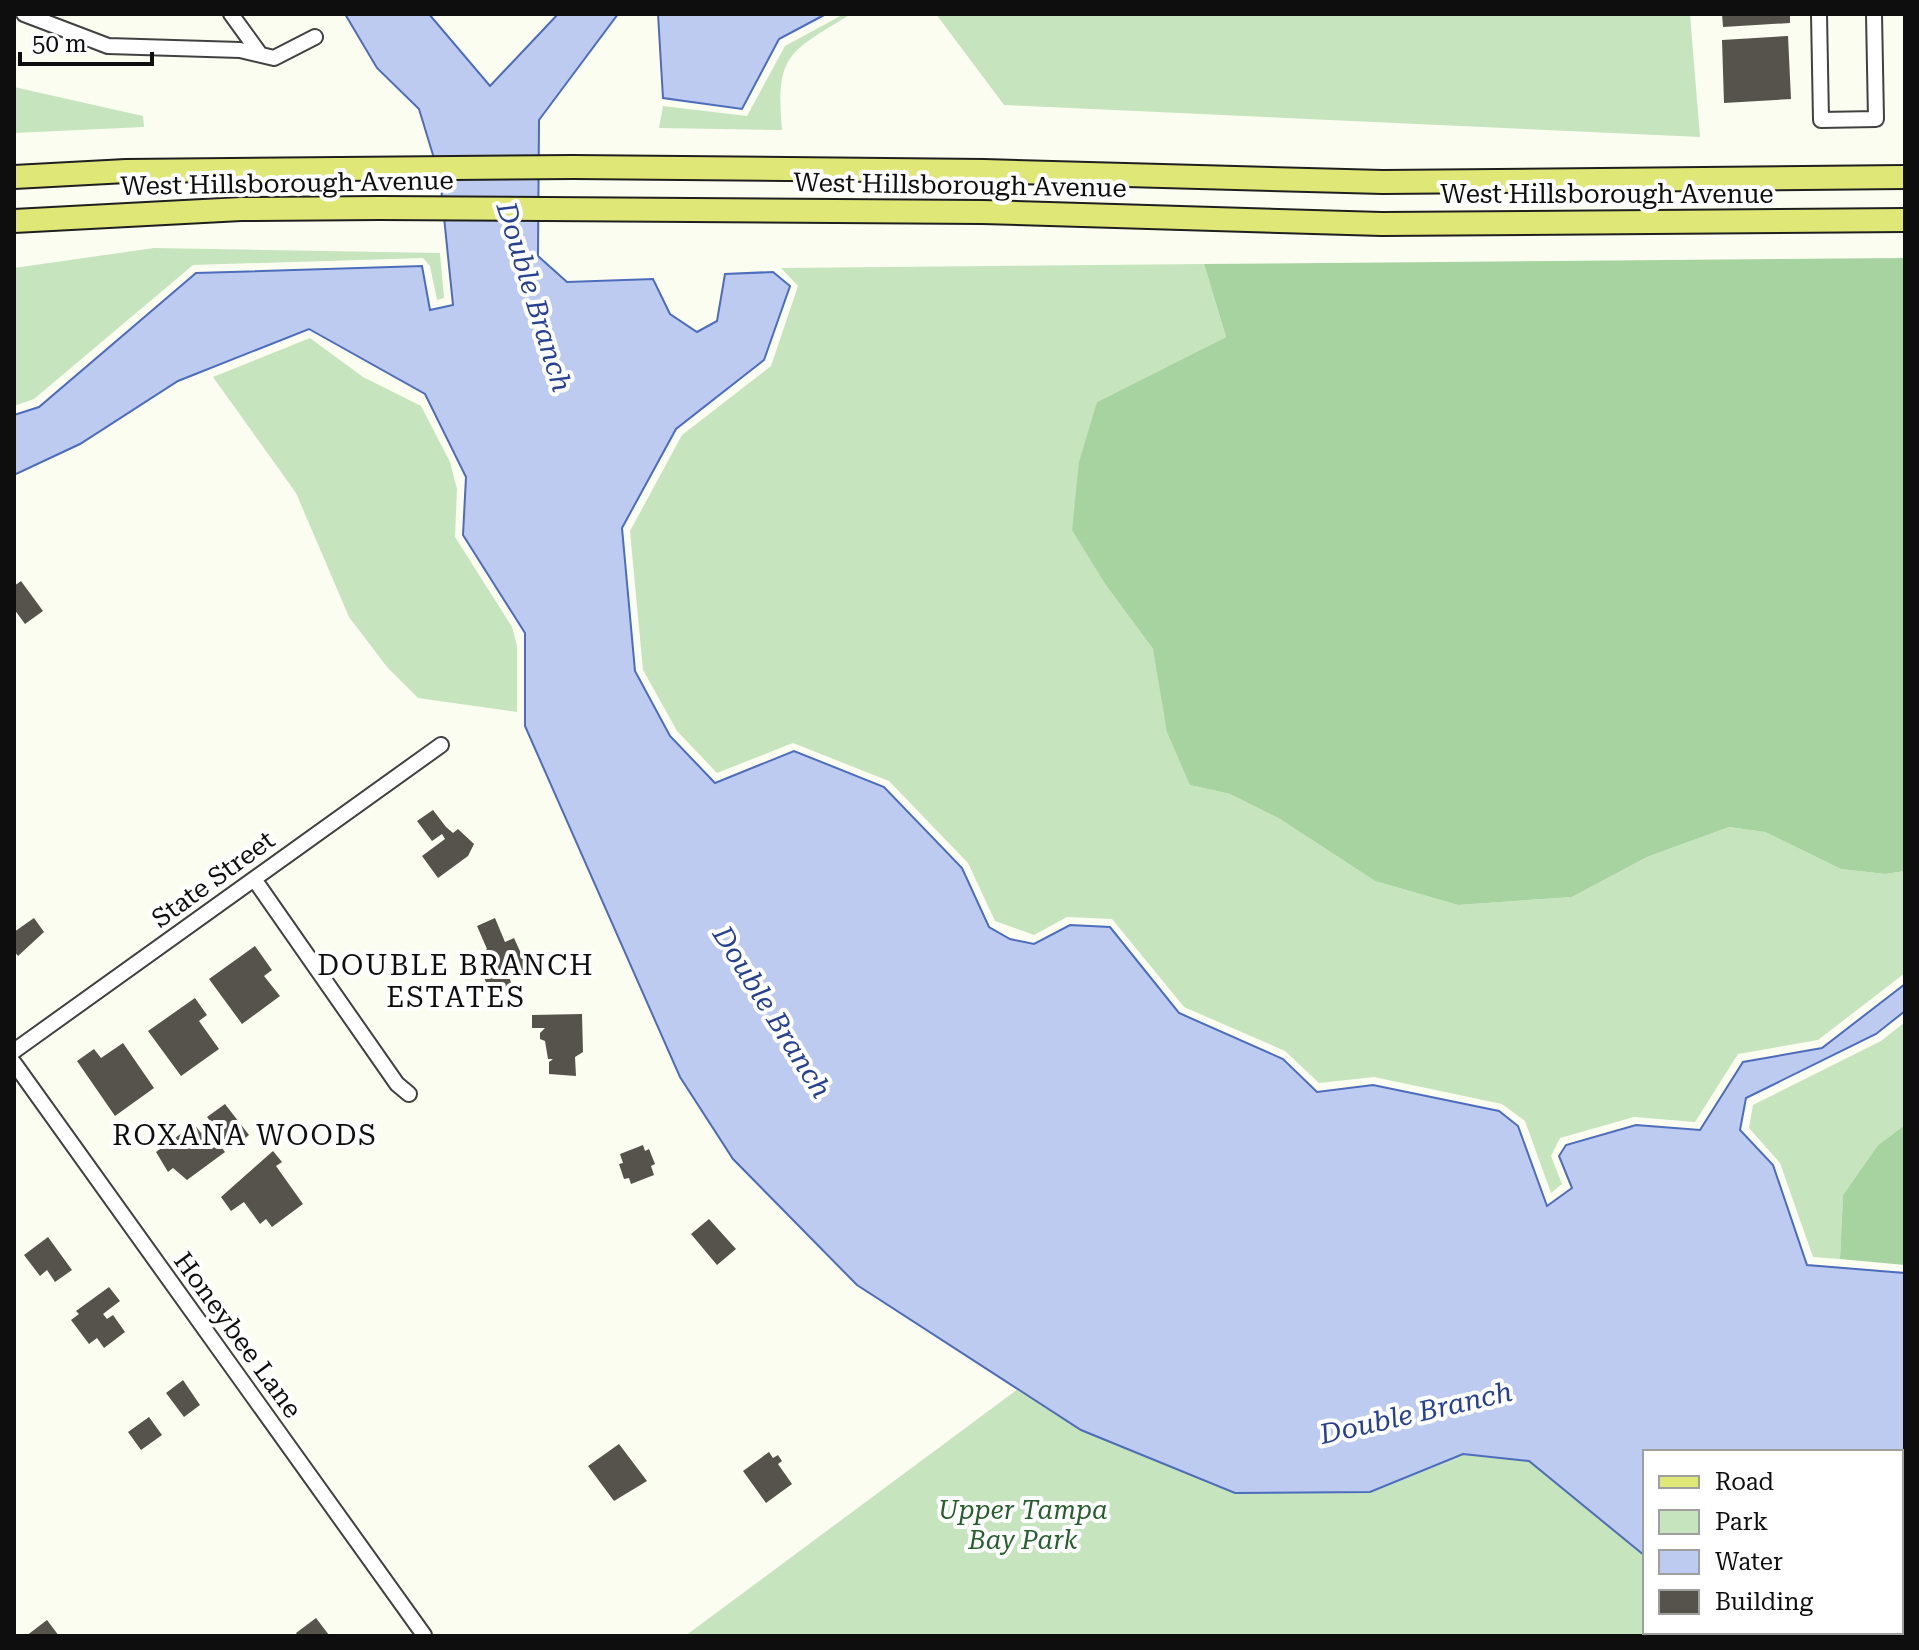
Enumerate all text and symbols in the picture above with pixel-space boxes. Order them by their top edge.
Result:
scale bar [20,16,152,66]
text: 50 m [32,30,87,58]
street label: West Hillsborough Avenue [120,165,454,201]
street label: West Hillsborough Avenue [793,167,1127,203]
street label: West Hillsborough Avenue [1440,179,1774,209]
water label: Double Branch [489,197,579,396]
street label: State Street [146,824,280,934]
water label: Double Branch [705,919,838,1104]
district label: DOUBLE BRANCH ESTATES [317,949,595,1014]
district label: ROXANA WOODS [112,1119,378,1152]
street label: Honeybee Lane [168,1246,308,1424]
water label: Double Branch [1316,1375,1515,1451]
legend [1643,1450,1903,1634]
text: Road [1715,1468,1774,1496]
park label: Upper Tampa Bay Park [938,1495,1108,1555]
text: Park [1715,1508,1768,1536]
text: Water [1715,1548,1783,1576]
text: Building [1715,1588,1813,1616]

